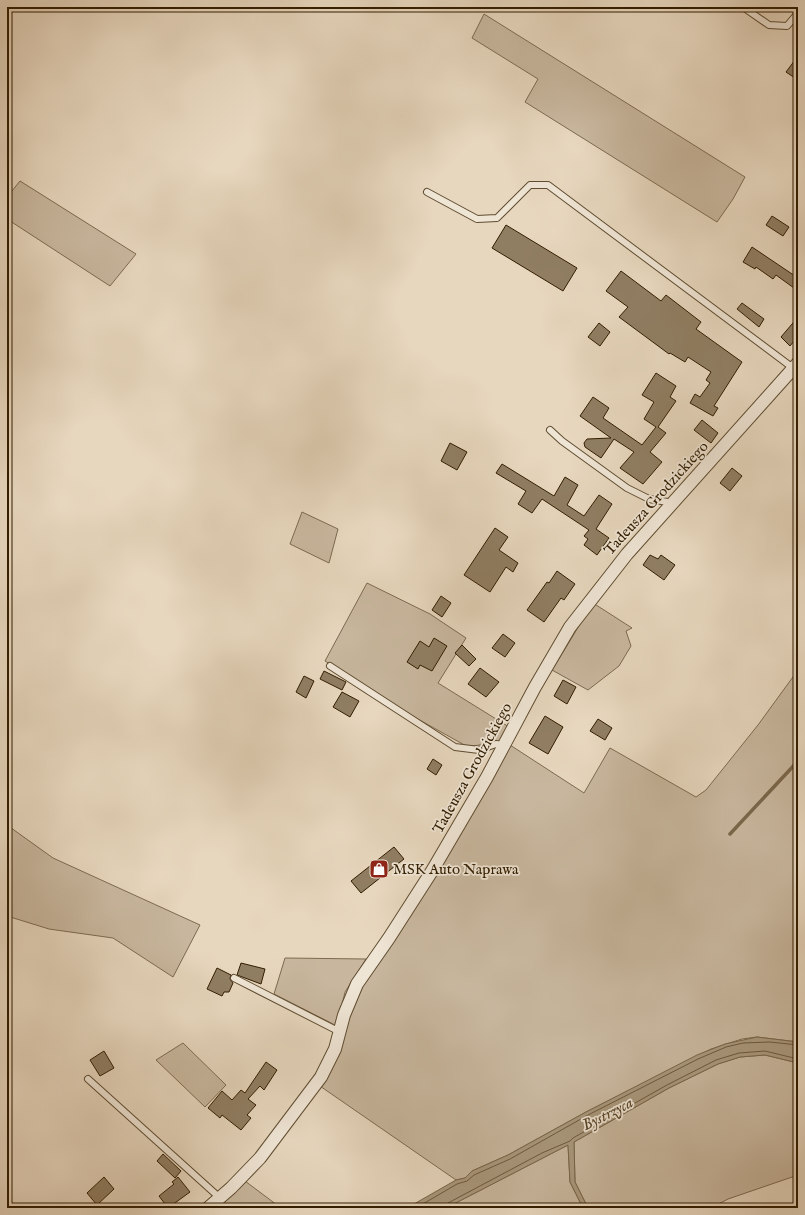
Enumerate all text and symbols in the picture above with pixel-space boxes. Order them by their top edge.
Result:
street label: Tadeusza Grodzickiego [600,437,713,559]
street label: Tadeusza Grodzickiego [429,699,516,837]
shop icon: MSK Auto Naprawa [368,858,390,880]
place label: MSK Auto Naprawa [393,860,519,879]
water label: Bystrzyca [579,1093,637,1136]

